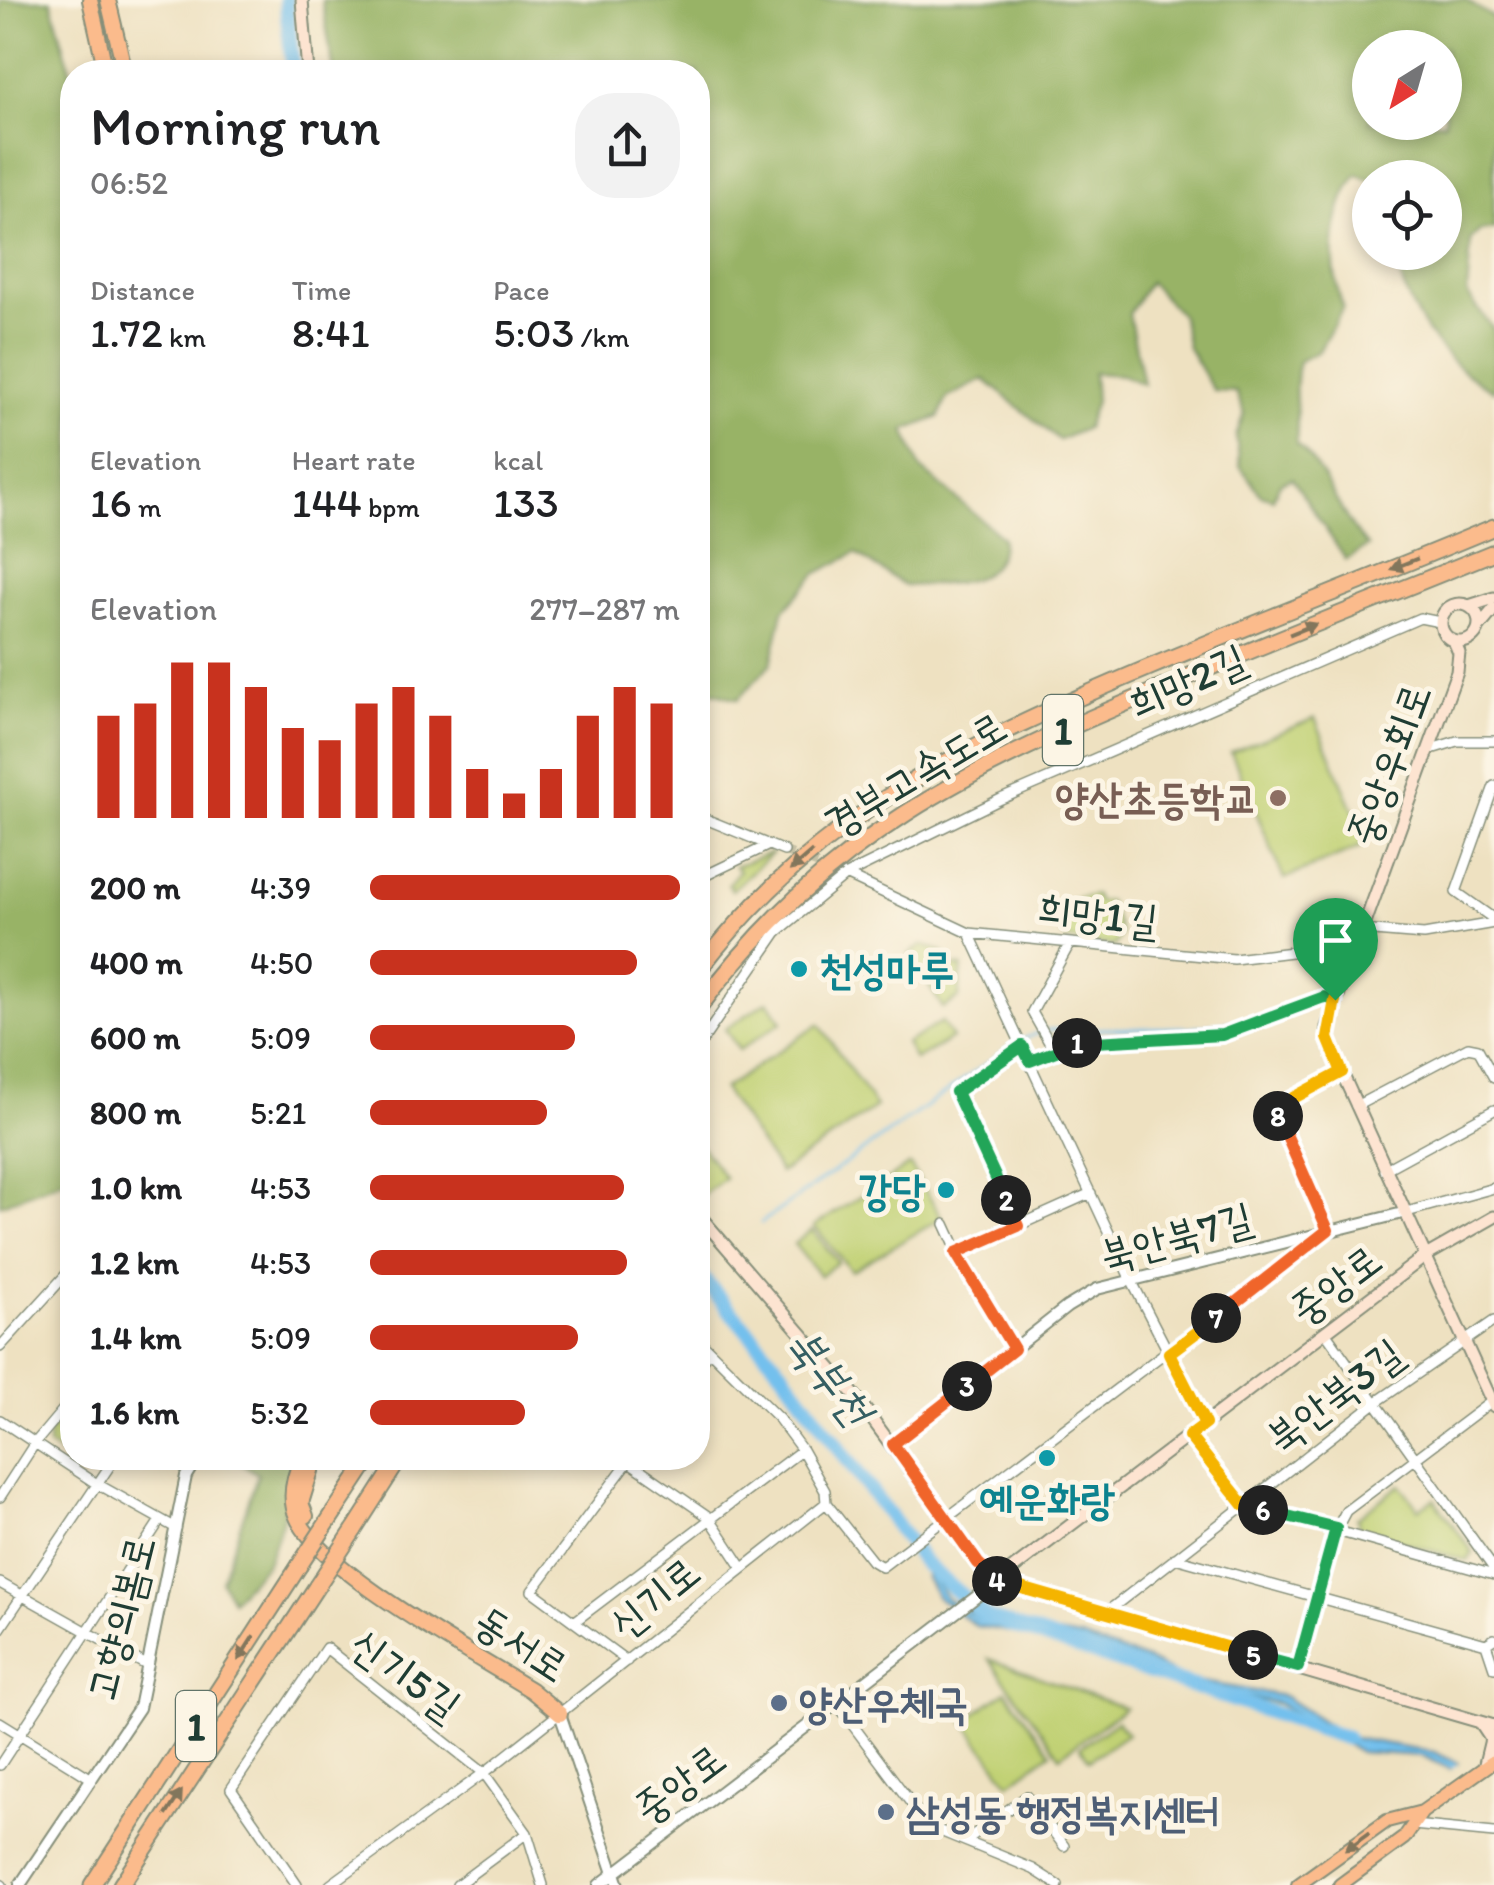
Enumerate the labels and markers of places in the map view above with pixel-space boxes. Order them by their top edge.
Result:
place label: 양산초등학교 [1055,773,1258,824]
marker: 양산초등학교 [1267,787,1289,809]
pin [1293,898,1378,1001]
place label: 천성마루 [819,944,954,995]
marker: 천성마루 [788,958,810,980]
pin: 1 [1052,1018,1102,1068]
pin: 8 [1253,1091,1303,1141]
place label: 강당 [858,1165,926,1216]
pin: 2 [981,1175,1031,1225]
marker: 강당 [935,1179,957,1201]
pin: 7 [1191,1293,1241,1343]
pin: 3 [942,1361,992,1411]
marker: 예운화랑 [1036,1447,1058,1469]
place label: 예운화랑 [979,1474,1115,1525]
pin: 6 [1238,1485,1288,1535]
pin: 4 [972,1556,1022,1606]
pin: 5 [1228,1630,1278,1680]
place label: 양산우체국 [799,1678,968,1729]
marker: 양산우체국 [768,1692,790,1714]
place label: 삼성동 행정복지센터 [906,1787,1220,1838]
marker: 삼성동 행정복지센터 [875,1801,897,1823]

